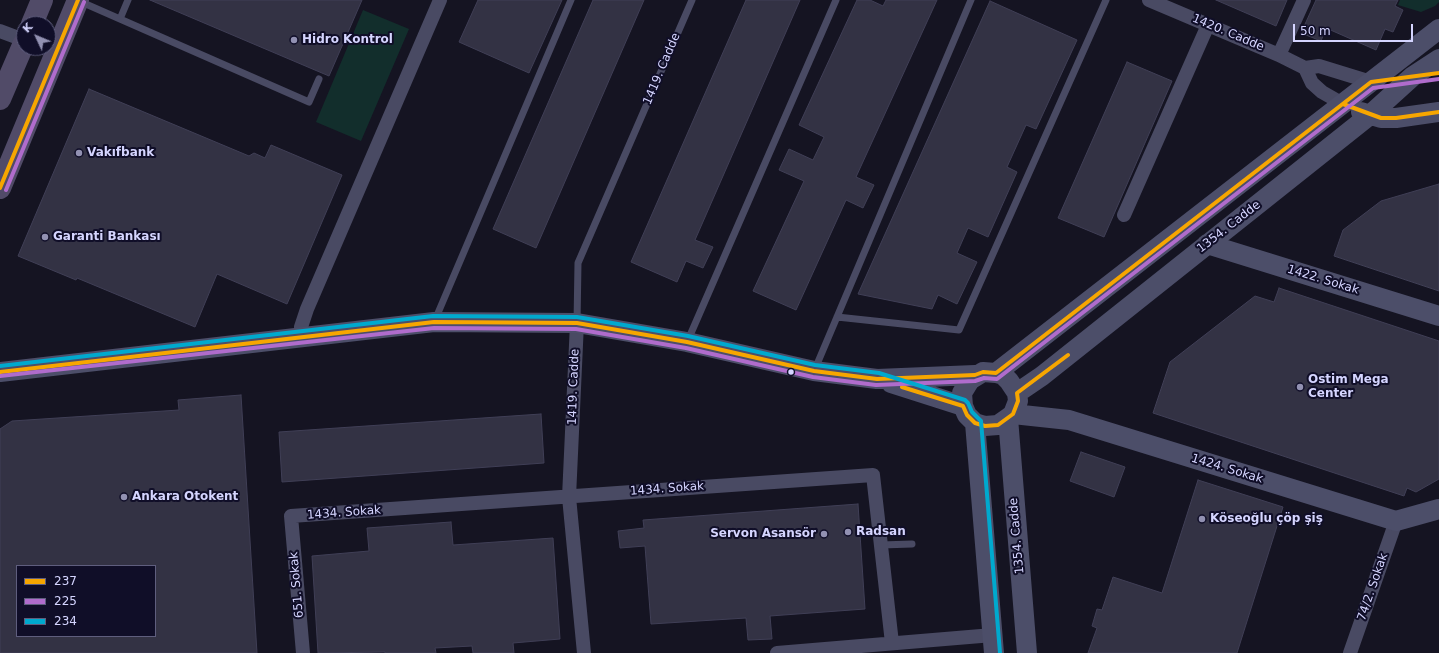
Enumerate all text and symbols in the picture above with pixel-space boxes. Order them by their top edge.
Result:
street label: 1420. Cadde [1190,11,1266,55]
north arrow [16,16,56,56]
scale bar [1295,16,1415,42]
text: K [20,20,35,36]
text: 50 m [1300,24,1331,38]
street label: 1419. Cadde [640,31,684,107]
place label: Hidro Kontrol [302,33,393,47]
marker: Hidro Kontrol [289,35,299,45]
place label: Vakıfbank [87,146,154,160]
marker: Vakıfbank [74,148,84,158]
street label: 1354. Cadde [1194,198,1264,256]
place label: Garanti Bankası [53,230,161,244]
marker: Garanti Bankası [40,232,50,242]
street label: 1422. Sokak [1285,262,1361,298]
street label: 1419. Cadde [565,349,583,425]
unlabelled marker [786,367,796,377]
place label: Ostim Mega Center [1308,373,1389,401]
marker: Ostim Mega Center [1295,382,1305,392]
street label: 1424. Sokak [1189,451,1265,487]
street label: 1434. Sokak [630,479,704,499]
place label: Ankara Otokent [132,490,238,504]
marker: Ankara Otokent [119,492,129,502]
street label: 1354. Cadde [1006,497,1028,575]
street label: 1434. Sokak [307,503,381,523]
place label: Köseoğlu çöp şiş [1210,512,1323,526]
marker: Köseoğlu çöp şiş [1197,514,1207,524]
place label: Radsan [856,525,906,539]
place label: Servon Asansör [710,527,816,541]
marker: Radsan [843,527,853,537]
marker: Servon Asansör [819,529,829,539]
street label: 651. Sokak [287,551,307,619]
street label: 74/2. Sokak [1355,551,1391,623]
legend [16,565,156,637]
text: 237 [54,574,77,588]
text: 225 [54,594,77,608]
text: 234 [54,614,77,628]

